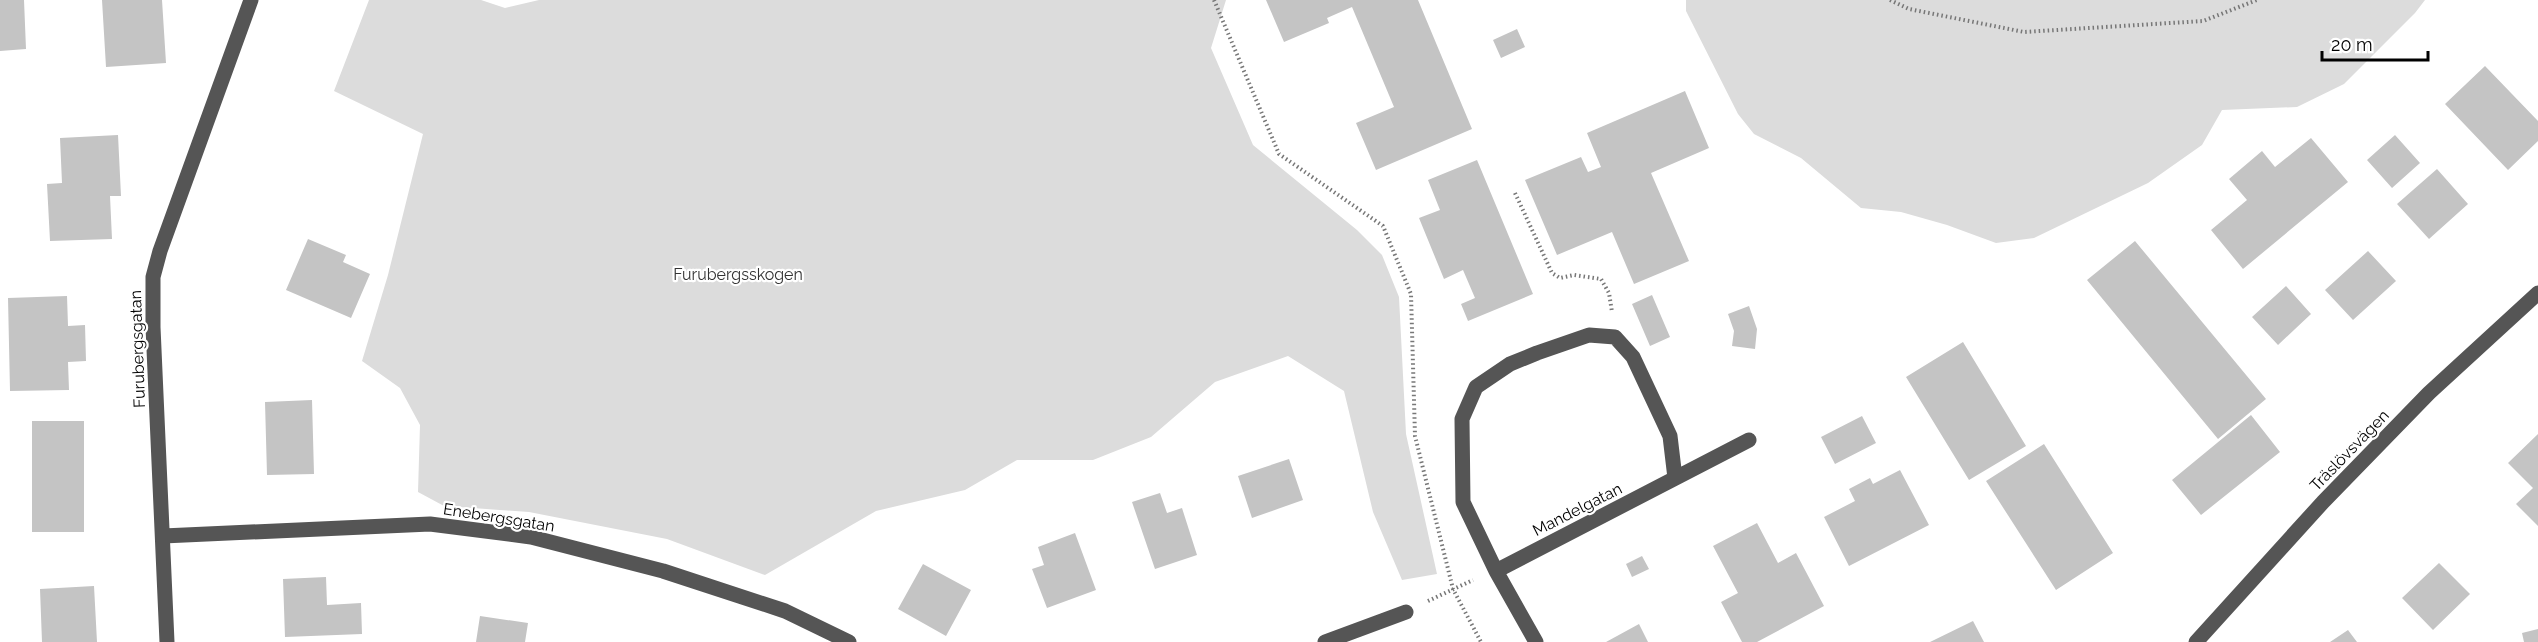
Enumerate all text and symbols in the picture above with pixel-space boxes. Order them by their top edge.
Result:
scale bar [2322,24,2428,62]
text: 20 m [2331,34,2373,55]
park label: Furubergsskogen [673,265,803,284]
street label: Furubergsgatan [126,290,149,408]
street label: Träslövsvägen [2306,406,2393,495]
street label: Mandelgatan [1529,479,1625,540]
street label: Enebergsgatan [442,499,556,536]

